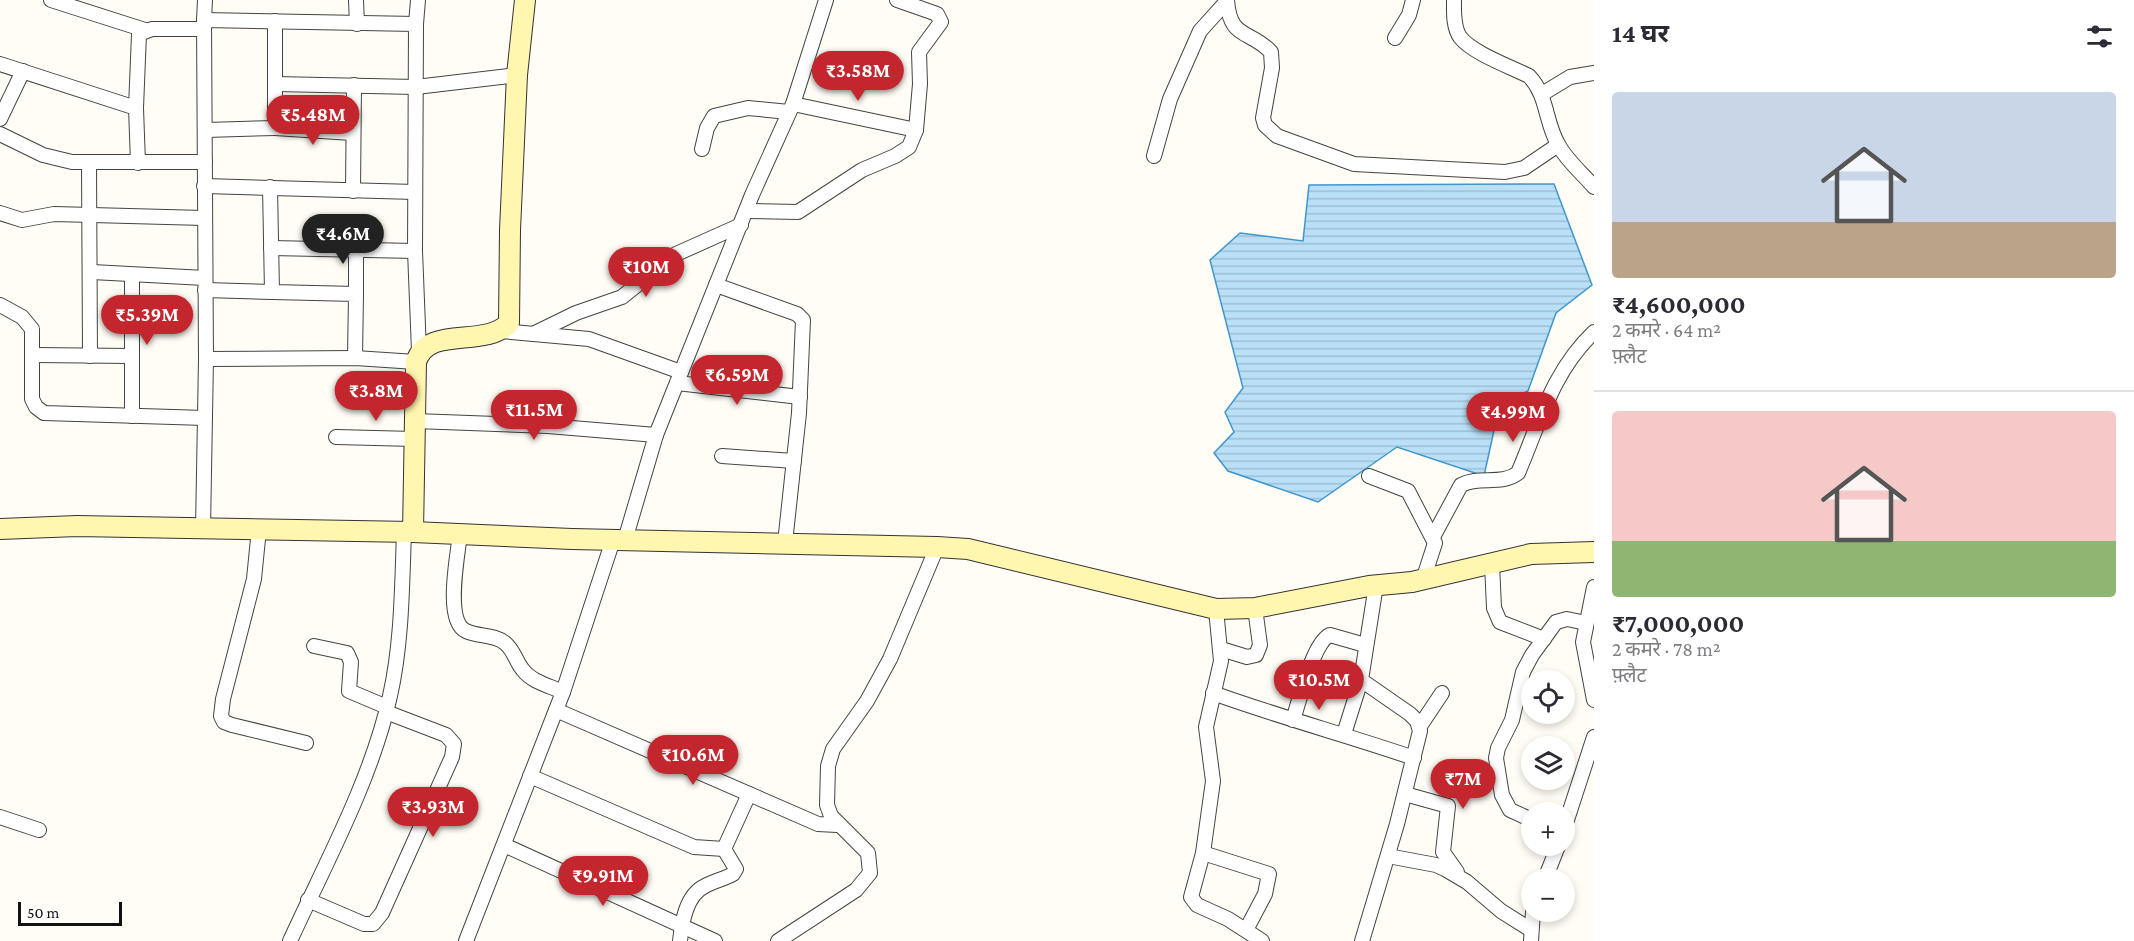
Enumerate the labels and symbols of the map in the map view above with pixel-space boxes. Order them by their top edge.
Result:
pin: ₹3.58M [809,51,907,102]
pin: ₹5.48M [264,95,362,146]
pin: ₹4.6M [301,214,385,265]
pin: ₹10M [610,247,682,298]
pin: ₹5.39M [98,295,196,346]
pin: ₹6.59M [688,355,786,406]
pin: ₹3.8M [334,371,418,422]
pin: ₹11.5M [485,390,583,441]
pin: ₹4.99M [1464,392,1562,443]
pin: ₹10.5M [1270,660,1368,711]
pin: ₹10.6M [644,735,742,786]
pin: ₹7M [1434,759,1492,810]
pin: ₹3.93M [384,787,482,838]
pin: ₹9.91M [554,856,652,907]
scale bar [18,899,122,926]

